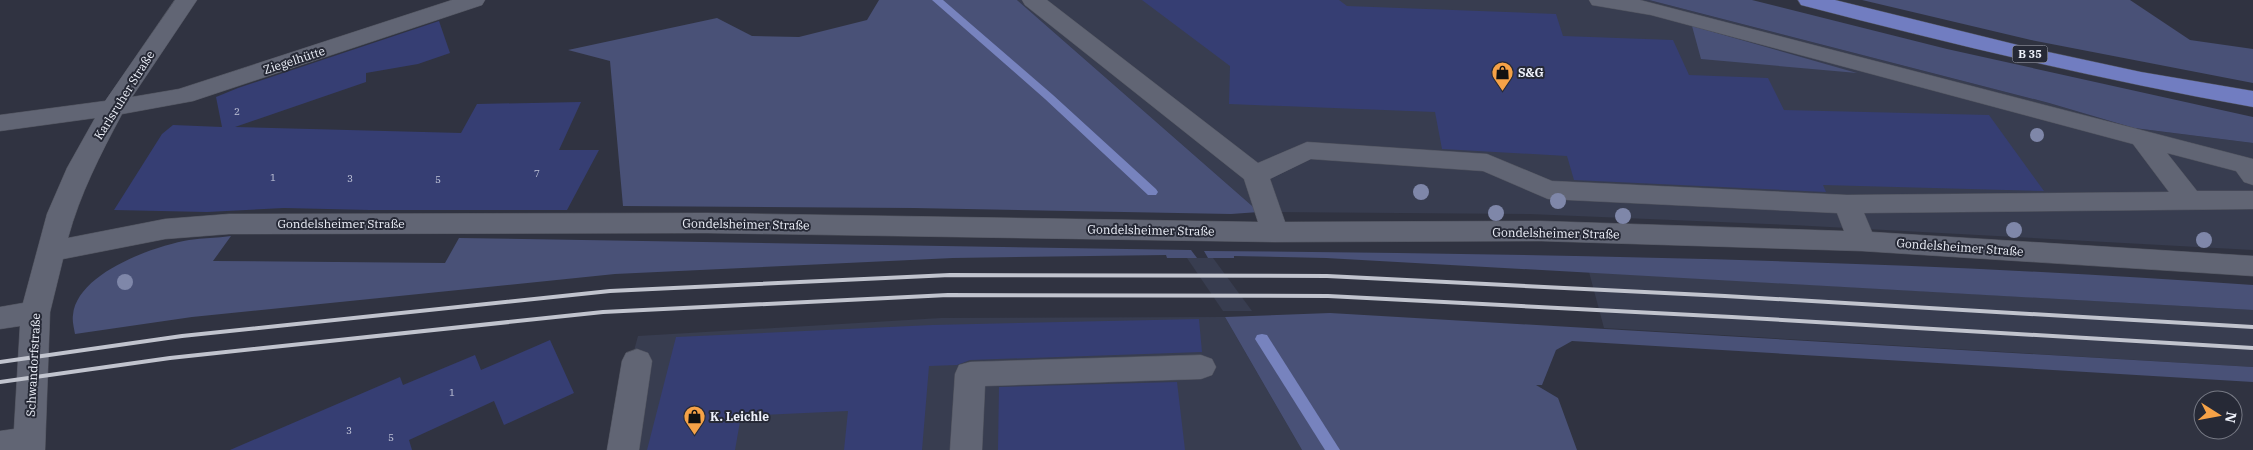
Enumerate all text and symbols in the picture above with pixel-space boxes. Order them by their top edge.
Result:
street label: Ziegelhütte [261,43,327,77]
road number: B 35 [2012,46,2048,62]
street label: Karlsruher Straße [91,48,157,142]
shop icon: S&G [1490,60,1514,91]
place label: S&G [1518,65,1544,80]
house number: 2 [234,105,240,118]
house number: 7 [534,167,540,180]
house number: 1 [270,171,276,184]
house number: 3 [347,172,353,185]
house number: 5 [435,173,441,186]
street label: Gondelsheimer Straße [682,215,810,233]
street label: Gondelsheimer Straße [277,216,405,231]
street label: Gondelsheimer Straße [1087,221,1215,239]
street label: Gondelsheimer Straße [1492,224,1620,242]
street label: Gondelsheimer Straße [1896,235,2024,259]
street label: Schwandorfstraße [23,313,43,417]
house number: 1 [449,386,455,399]
north arrow [2193,390,2243,440]
shop icon: K. Leichle [682,404,706,435]
place label: K. Leichle [710,409,769,424]
text: N [2221,410,2241,425]
house number: 3 [346,424,352,437]
house number: 5 [388,431,394,444]

